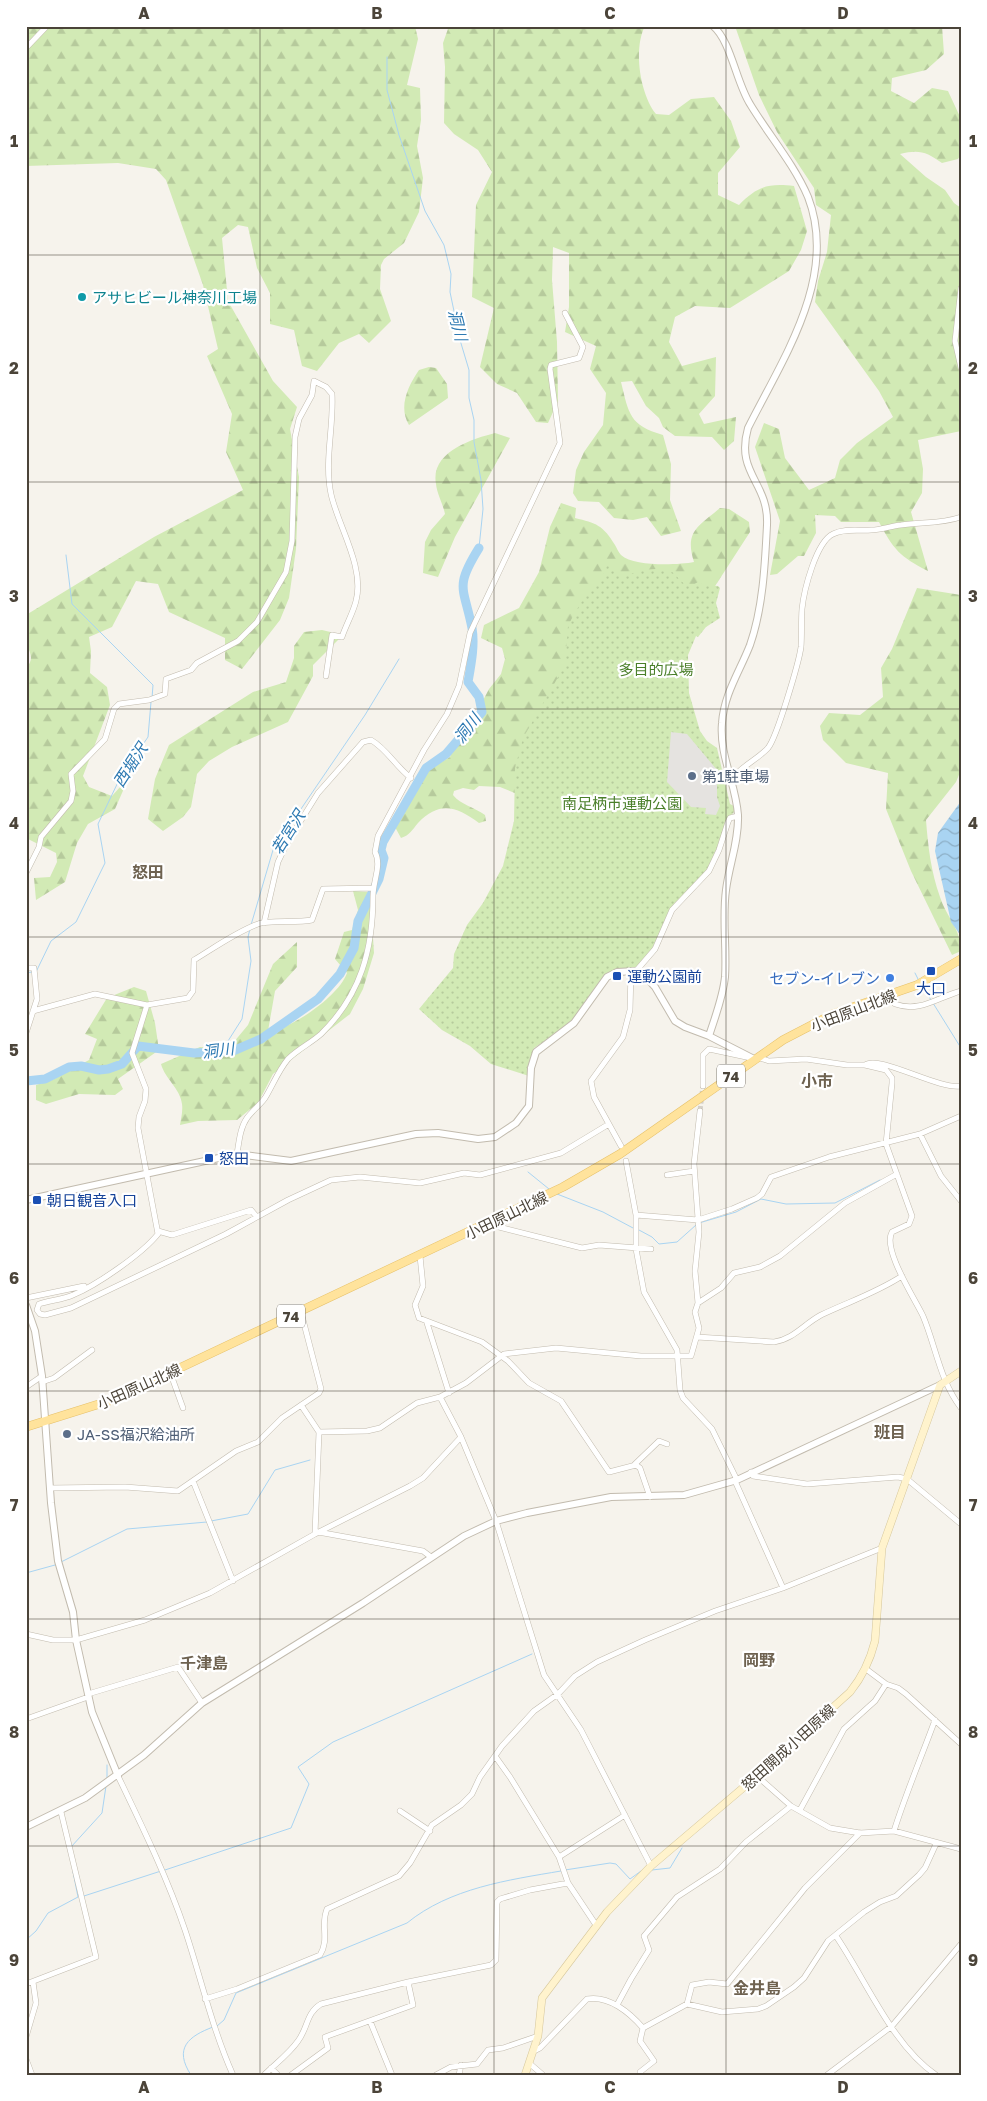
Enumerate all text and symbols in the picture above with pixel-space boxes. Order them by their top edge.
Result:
text: A [138,3,150,23]
text: B [371,3,383,23]
text: C [604,3,616,23]
text: D [837,3,849,23]
text: 1 [10,131,18,151]
text: 1 [969,131,977,151]
place label: アサヒビール神奈川工場 [92,288,257,306]
marker: アサヒビール神奈川工場 [76,291,88,303]
water label: 洞川 [444,307,472,345]
text: 2 [9,358,19,378]
text: 2 [968,358,978,378]
text: 3 [9,586,19,606]
text: 3 [968,586,978,606]
park label: 多目的広場 [618,660,694,678]
water label: 洞川 [449,708,486,747]
water label: 西堀沢 [109,738,153,791]
place label: 第1駐車場 [702,767,769,785]
marker: 第1駐車場 [686,770,698,782]
park label: 南足柄市運動公園 [562,794,682,812]
water label: 若宮沢 [267,805,310,858]
text: 4 [9,813,19,833]
text: 4 [968,813,978,833]
district label: 怒田 [132,862,164,882]
marker: 大口 [925,965,937,977]
place label: 運動公園前 [627,967,702,985]
place label: セブン-イレブン [769,969,880,987]
marker: 運動公園前 [611,970,623,982]
marker: セブン-イレブン [884,972,896,984]
place label: 大口 [916,979,946,997]
street label: 小田原山北線 [808,985,898,1035]
water label: 洞川 [201,1038,237,1062]
text: 5 [9,1040,19,1060]
text: 5 [968,1040,978,1060]
road number: 74 [717,1064,745,1088]
district label: 小市 [801,1071,833,1091]
place label: 怒田 [219,1149,249,1167]
marker: 怒田 [203,1152,215,1164]
street label: 小田原山北線 [462,1187,550,1243]
place label: 朝日観音入口 [47,1191,137,1209]
marker: 朝日観音入口 [31,1194,43,1206]
text: 6 [9,1268,19,1288]
text: 6 [968,1268,978,1288]
road number: 74 [277,1304,305,1328]
street label: 小田原山北線 [94,1359,184,1413]
district label: 班目 [874,1422,906,1442]
place label: JA-SS福沢給油所 [77,1425,195,1443]
marker: JA-SS福沢給油所 [61,1428,73,1440]
text: 7 [10,1495,19,1515]
text: 7 [969,1495,978,1515]
district label: 岡野 [743,1650,775,1670]
district label: 千津島 [180,1653,228,1673]
street label: 怒田開成小田原線 [737,1700,839,1794]
text: 8 [9,1722,19,1742]
text: 8 [968,1722,978,1742]
text: 9 [9,1950,19,1970]
text: 9 [968,1950,978,1970]
district label: 金井島 [733,1978,781,1998]
text: A [138,2077,150,2097]
text: B [371,2077,383,2097]
text: C [604,2077,616,2097]
text: D [837,2077,849,2097]

